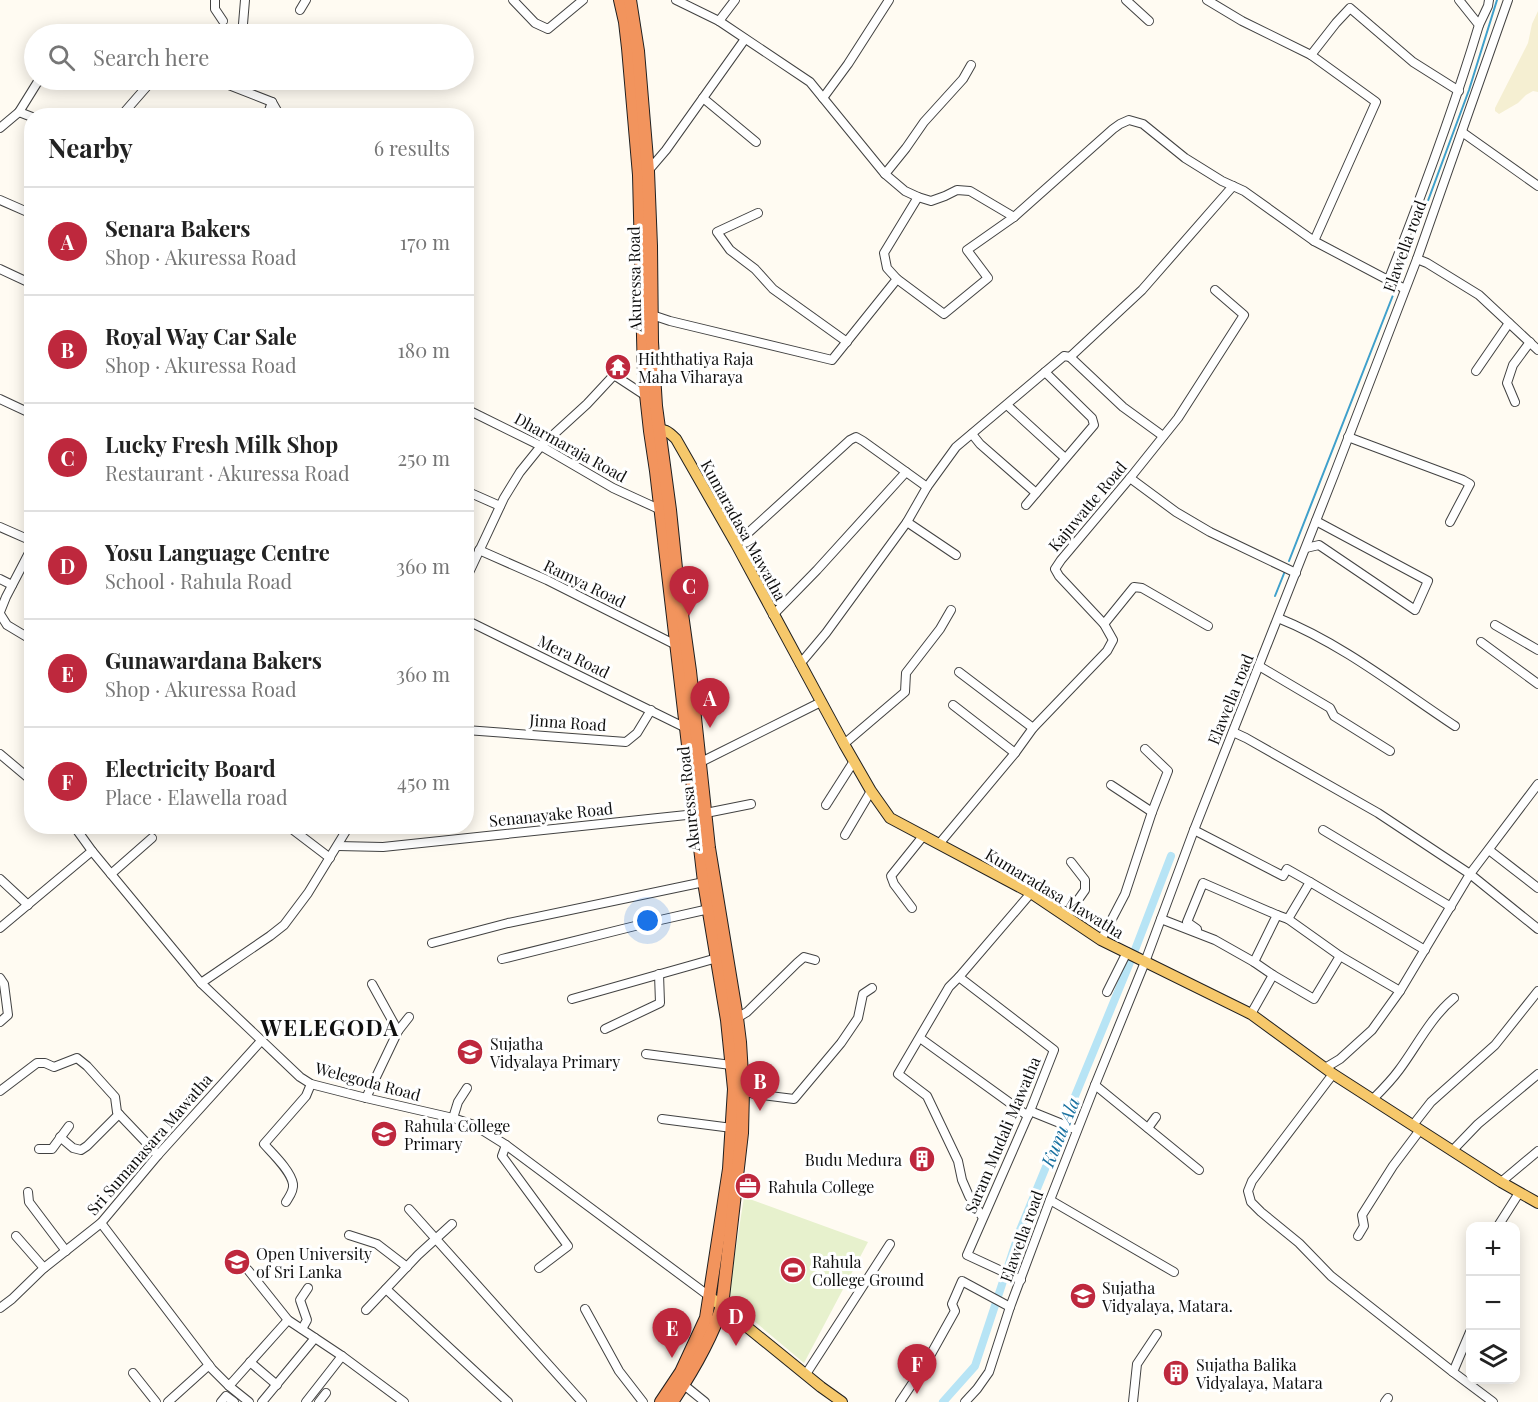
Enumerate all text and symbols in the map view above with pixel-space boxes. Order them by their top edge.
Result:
search box [24,24,474,90]
icon: search [45,41,78,74]
text: Search here [93,42,209,72]
text: Nearby [48,130,133,165]
text: 6 results [374,134,450,161]
street label: Elawella road [1378,197,1430,295]
text: Senara Bakers [105,213,250,243]
street label: Akuressa Road [623,226,645,333]
text: A [61,228,74,255]
text: 170 m [400,228,450,255]
text: Shop · Akuressa Road [105,243,297,270]
text: Royal Way Car Sale [105,321,297,351]
text: B [61,336,74,363]
text: 180 m [397,336,450,363]
place label: Hiththatiya Raja Maha Viharaya [638,348,754,387]
text: Shop · Akuressa Road [105,351,297,378]
temple icon: Hiththatiya Raja Maha Viharaya [603,352,633,382]
street label: Dharmaraja Road [511,407,631,487]
text: Lucky Fresh Milk Shop [105,429,338,459]
text: C [60,444,75,471]
text: 250 m [397,444,450,471]
street label: Kumaradasa Mawatha [696,456,792,604]
street label: Kajuwatte Road [1043,457,1131,555]
text: Restaurant · Akuressa Road [105,459,350,486]
text: Yosu Language Centre [105,537,330,567]
text: D [60,552,75,579]
text: 360 m [396,552,450,579]
street label: Ramya Road [541,554,629,612]
pin: C [670,566,708,616]
text: School · Rahula Road [105,567,292,594]
street label: Mera Road [535,630,613,682]
text: Gunawardana Bakers [105,645,322,675]
street label: Elawella road [1202,650,1258,748]
text: E [61,660,74,687]
text: 360 m [396,660,450,687]
text: Shop · Akuressa Road [105,675,297,702]
pin: A [690,678,730,728]
street label: Jinna Road [528,709,607,735]
street label: Akuressa Road [672,745,704,854]
text: Electricity Board [105,753,276,783]
text: F [62,768,73,795]
text: 450 m [397,768,450,795]
text: Place · Elawella road [105,783,288,810]
street label: Senanayake Road [488,797,614,831]
street label: Kumaradasa Mawatha [982,843,1128,943]
your location [633,906,662,935]
district label: WELEGODA [259,1012,400,1042]
place label: Sujatha Vidyalaya Primary [489,1033,620,1072]
school or university icon: Sujatha Vidyalaya Primary [455,1037,485,1067]
street label: Saram Mudali Mawatha [959,1053,1045,1217]
street label: Welegoda Road [312,1057,423,1105]
pin: B [740,1062,780,1111]
street label: Sri Sumanasara Mawatha [82,1069,216,1219]
water label: Kunu Ala [1035,1094,1085,1171]
place label: Rahula College Primary [404,1115,510,1154]
school or university icon: Rahula College Primary [369,1119,399,1149]
building icon: Budu Medura [907,1144,937,1174]
place label: Budu Medura [805,1149,902,1170]
office icon: Rahula College [733,1171,763,1201]
place label: Rahula College [768,1176,874,1197]
street label: Elawella road [995,1187,1047,1285]
map controls [1466,1222,1520,1384]
button: + [1466,1222,1520,1276]
place label: Open University of Sri Lanka [256,1243,372,1282]
school or university icon: Open University of Sri Lanka [222,1247,252,1277]
place label: Rahula College Ground [812,1251,924,1290]
sports icon: Rahula College Ground [778,1255,808,1285]
button: − [1466,1276,1520,1330]
place label: Sujatha Vidyalaya, Matara. [1101,1277,1233,1316]
school or university icon: Sujatha Vidyalaya, Matara. [1068,1281,1098,1311]
pin: D [716,1296,756,1346]
pin: E [652,1308,692,1358]
button: layers [1466,1330,1520,1384]
pin: F [898,1344,936,1394]
place label: Sujatha Balika Vidyalaya, Matara [1195,1354,1323,1393]
building icon: Sujatha Balika Vidyalaya, Matara [1161,1358,1191,1388]

